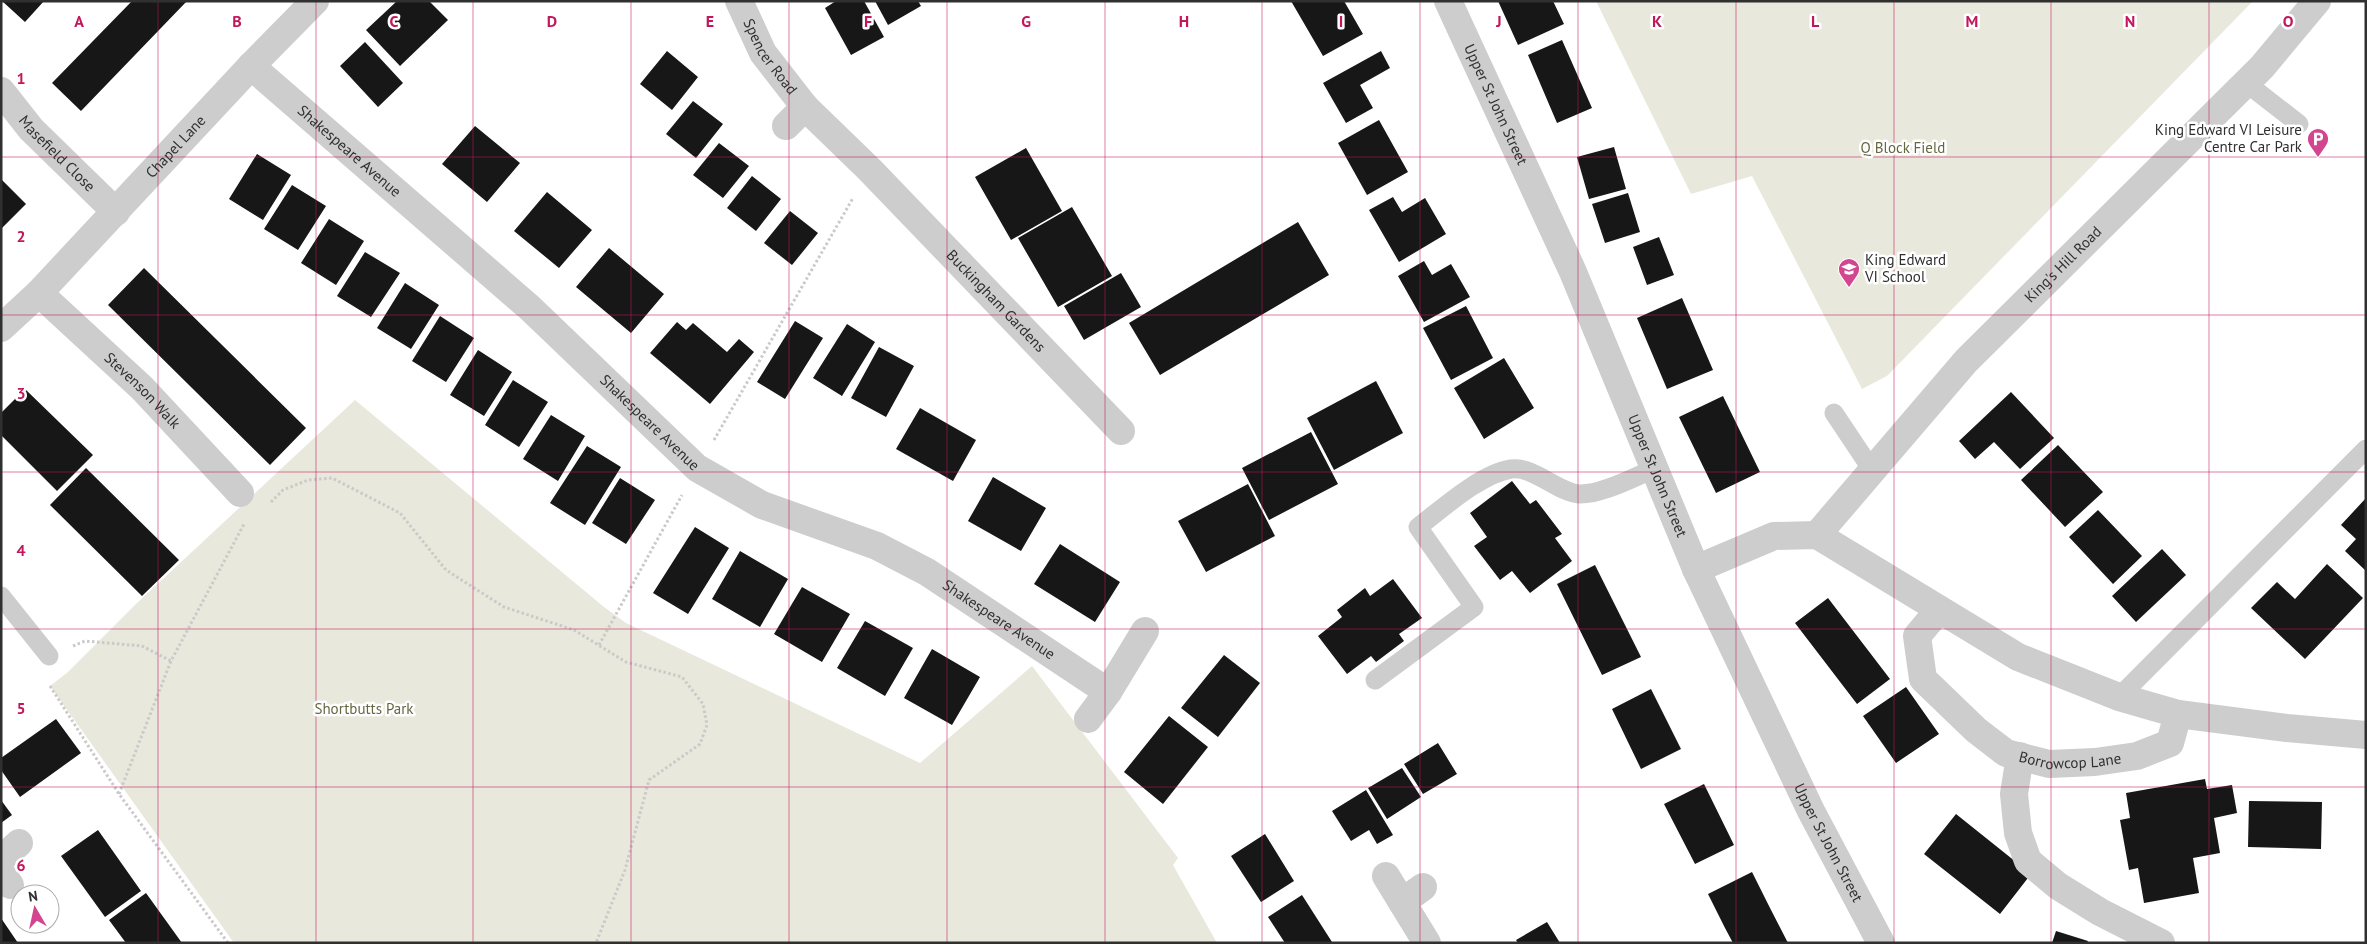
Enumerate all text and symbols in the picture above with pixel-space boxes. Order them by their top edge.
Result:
text: A [74,11,84,31]
text: B [232,11,242,31]
text: C [390,11,399,31]
text: D [547,11,557,31]
text: E [706,11,714,31]
text: F [864,11,872,31]
text: G [1021,11,1031,31]
text: H [1179,11,1189,31]
text: I [1339,11,1343,31]
text: J [1495,11,1502,31]
text: K [1652,11,1662,31]
text: L [1811,11,1820,31]
text: M [1966,11,1978,31]
text: N [2125,11,2135,31]
text: O [2283,11,2294,31]
street label: Spencer Road [739,15,802,98]
street label: Upper St John Street [1460,41,1532,168]
text: 1 [16,68,26,88]
street label: Shakespeare Avenue [294,101,405,201]
street label: Masefield Close [15,111,99,195]
street label: Chapel Lane [141,111,209,182]
place label: King Edward VI Leisure Centre Car Park [2155,120,2303,156]
parking icon: King Edward VI Leisure Centre Car Park [2306,127,2330,158]
park label: Q Block Field [1861,138,1945,157]
street label: King's Hill Road [2020,222,2105,306]
text: 2 [16,226,26,246]
street label: Buckingham Gardens [943,245,1050,356]
place label: King Edward VI School [1864,250,1946,286]
school or university icon: King Edward VI School [1837,257,1861,288]
street label: Stevenson Walk [100,348,185,433]
street label: Shakespeare Avenue [596,370,704,474]
text: 3 [16,383,26,403]
street label: Upper St John Street [1624,411,1692,540]
text: 4 [16,540,26,560]
street label: Shakespeare Avenue [939,575,1059,663]
text: 5 [16,698,26,718]
park label: Shortbutts Park [314,699,414,718]
street label: Borrowcop Lane [2017,747,2122,773]
street label: Upper St John Street [1790,780,1867,905]
text: 6 [16,855,26,875]
north arrow [10,884,60,934]
text: N [27,887,39,906]

